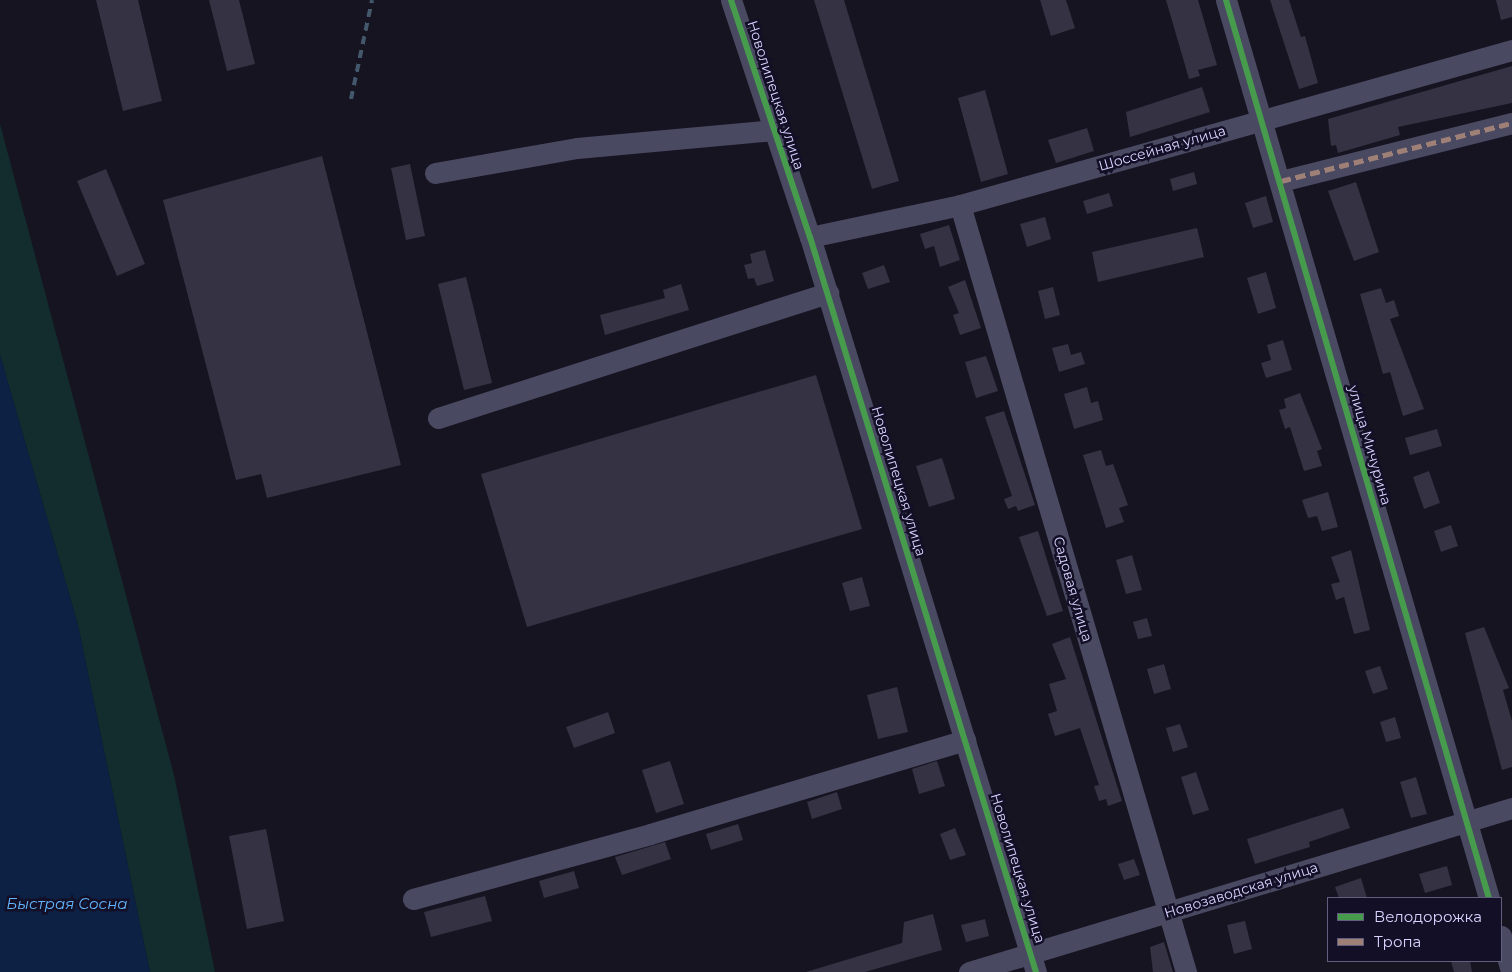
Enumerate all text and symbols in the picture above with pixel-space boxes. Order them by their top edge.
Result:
street label: Новолипецкая улица [744,18,808,172]
street label: Шоссейная улица [1096,122,1228,174]
street label: улица Мичурина [1345,383,1395,507]
street label: Новолипецкая улица [868,404,930,558]
street label: Садовая улица [1050,534,1096,644]
street label: Новолипецкая улица [987,791,1049,945]
street label: Новозаводская улица [1162,859,1320,921]
water label: Быстрая Сосна [6,895,128,913]
legend [1327,897,1502,962]
text: Велодорожка [1374,907,1482,926]
text: Тропа [1374,932,1421,951]

